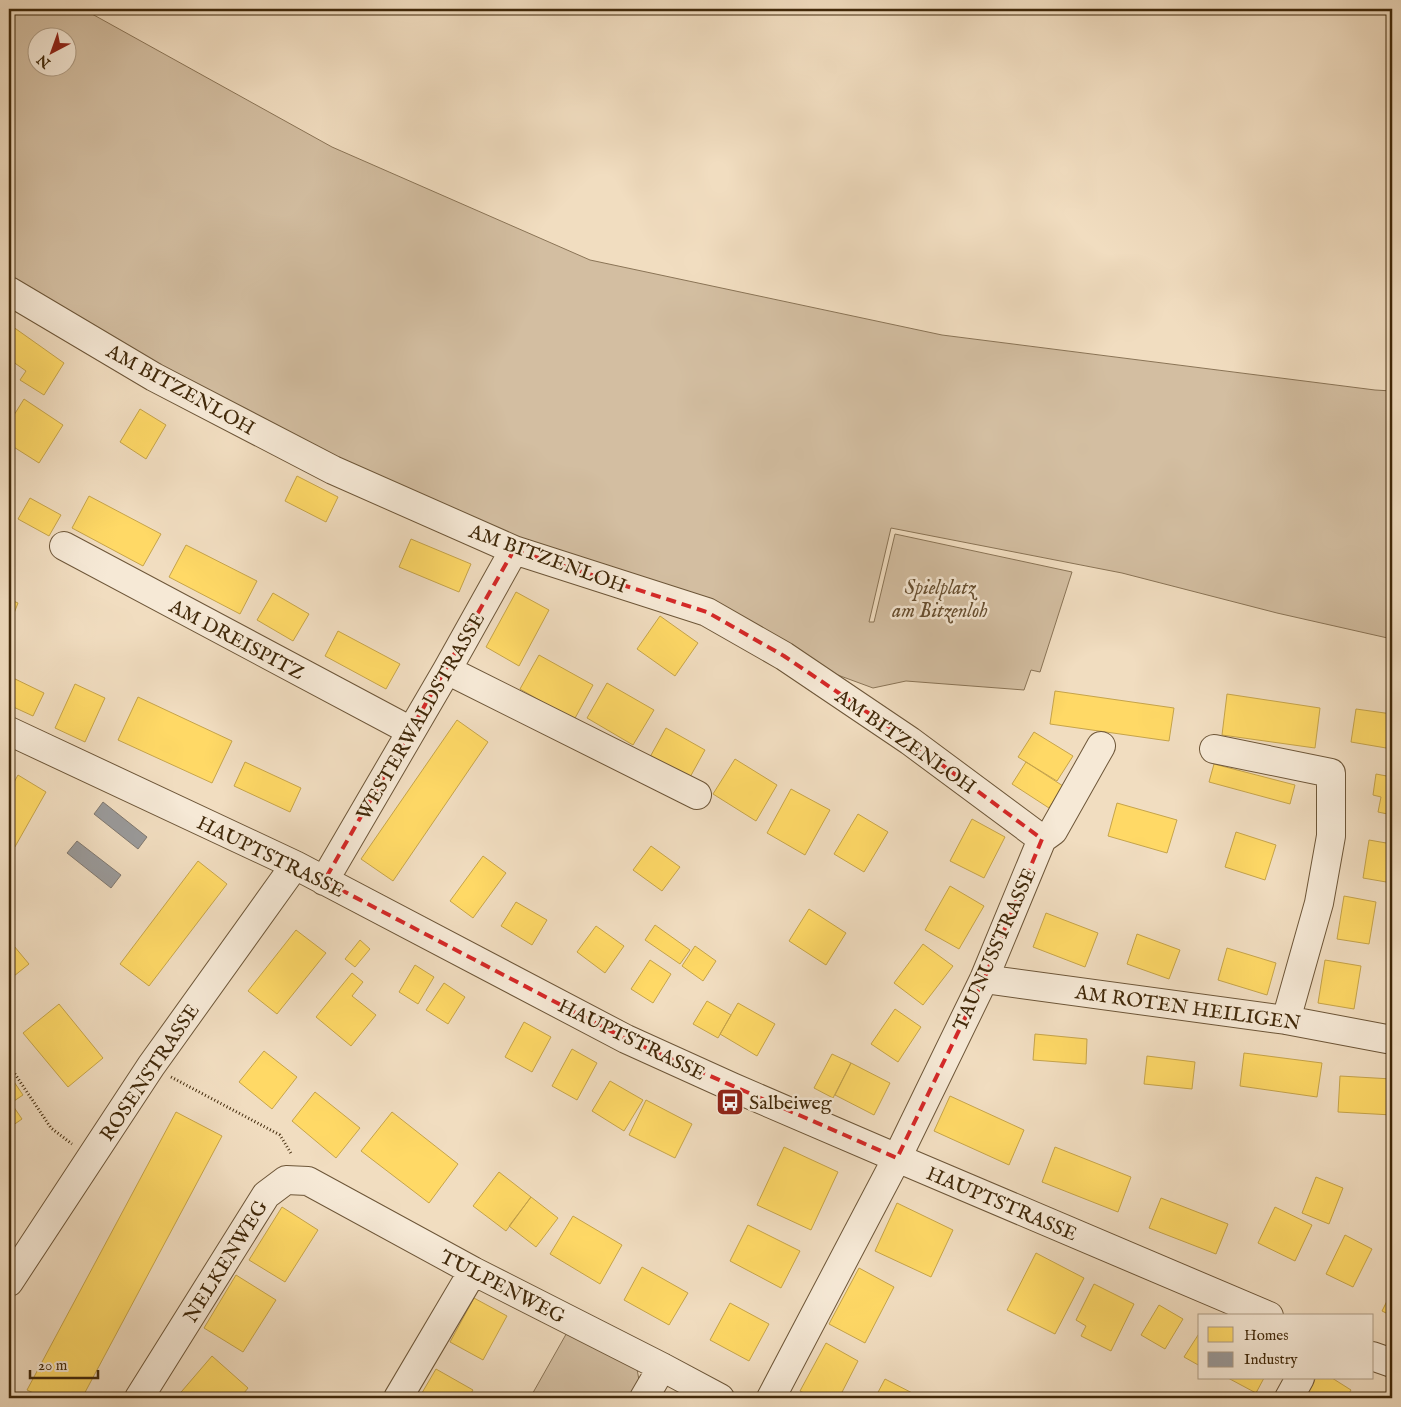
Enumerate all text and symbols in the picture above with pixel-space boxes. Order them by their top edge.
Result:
north arrow [28,28,78,78]
text: N [34,50,55,72]
street label: AM BITZENLOH [101,339,259,441]
street label: AM BITZENLOH [464,519,630,600]
park label: Spielplatz am Bitzenloh [891,576,988,624]
street label: AM DREISPITZ [164,594,308,686]
street label: WESTERWALDSTRASSE [352,608,491,825]
street label: AM BITZENLOH [829,684,980,800]
street label: HAUPTSTRASSE [192,811,348,904]
street label: TAUNUSSTRASSE [948,864,1043,1035]
street label: AM ROTEN HEILIGEN [1072,980,1302,1037]
street label: HAUPTSTRASSE [553,994,709,1087]
street label: ROSENSTRASSE [95,999,206,1146]
bus stop icon: Salbeiweg [715,1087,745,1117]
place label: Salbeiweg [749,1091,833,1116]
street label: HAUPTSTRASSE [922,1161,1081,1247]
street label: NELKENWEG [179,1196,274,1328]
street label: TULPENWEG [435,1245,569,1330]
legend [1198,1314,1374,1380]
text: Homes [1244,1326,1288,1345]
scale bar [30,1347,98,1379]
text: Industry [1244,1350,1298,1369]
text: 20 m [38,1356,68,1375]

